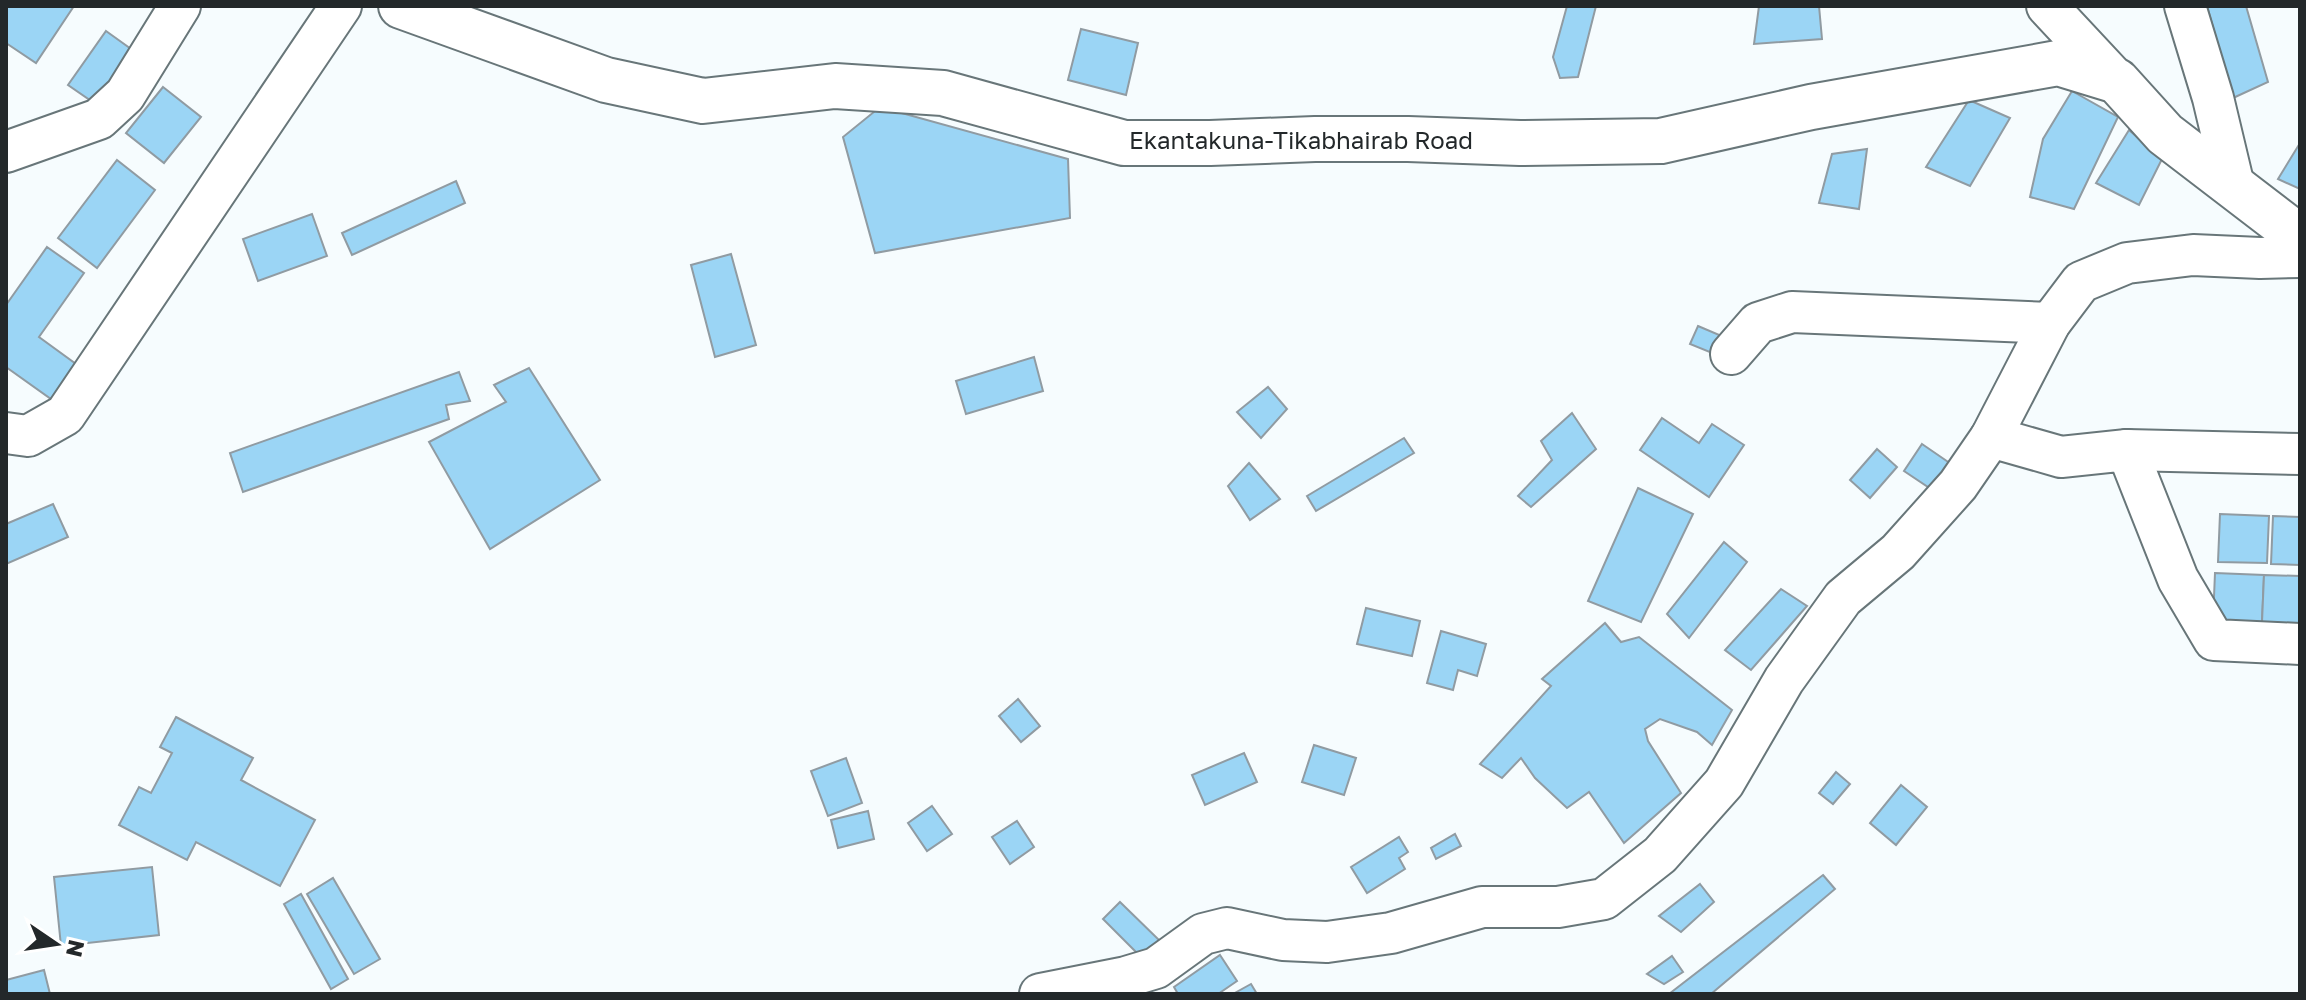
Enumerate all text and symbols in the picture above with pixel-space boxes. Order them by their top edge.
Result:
street label: Ekantakuna-Tikabhairab Road [1129,125,1473,154]
north arrow [16,904,96,984]
text: N [61,937,91,960]

